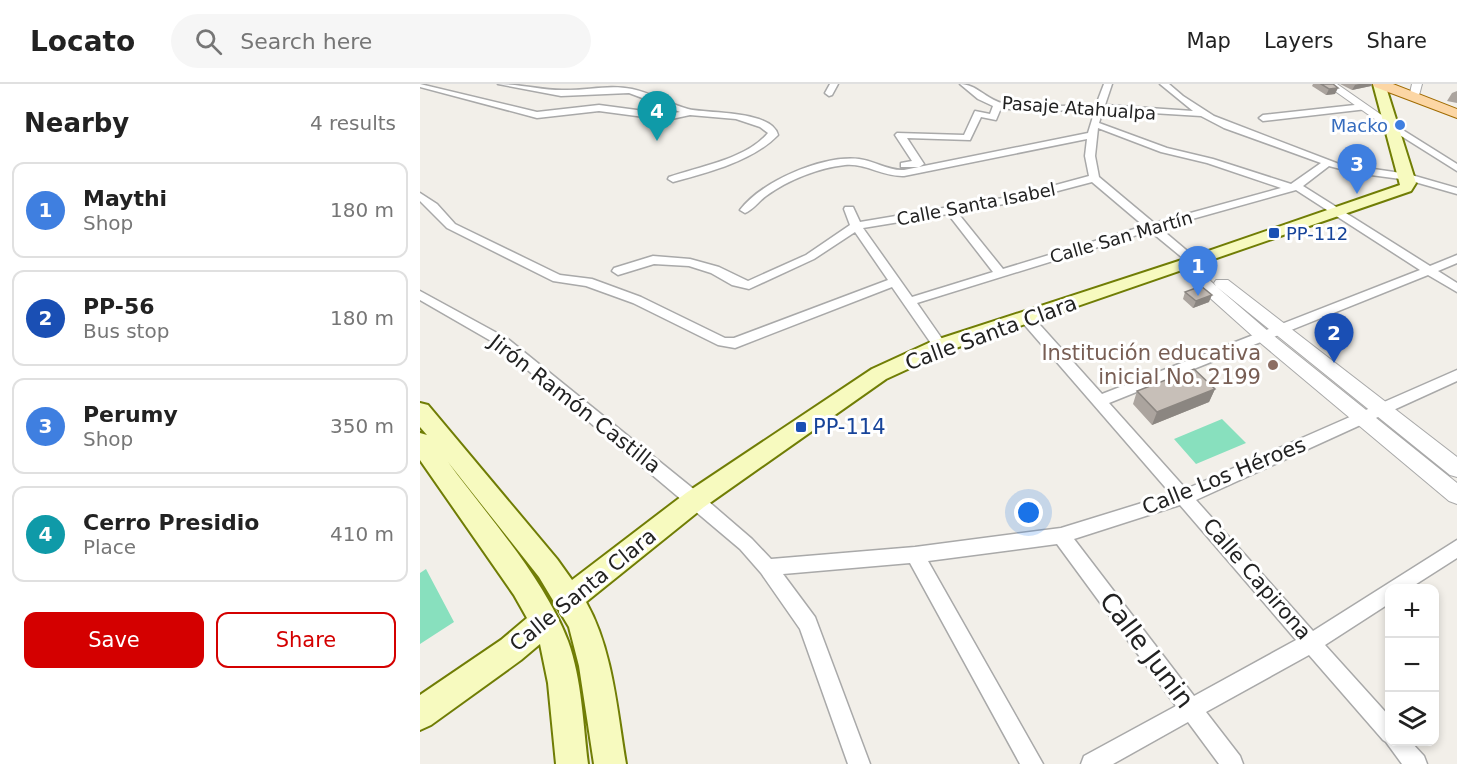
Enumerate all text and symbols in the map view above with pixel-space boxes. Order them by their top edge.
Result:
search box [171,14,591,68]
text: Locato [30,25,135,58]
icon: search [192,25,225,58]
text: Search here [240,29,372,54]
text: Map [1187,29,1231,53]
text: Layers [1264,29,1333,53]
text: Share [1366,29,1427,53]
pin: 4 [638,92,676,141]
street label: Pasaje Atahualpa [1001,92,1157,124]
text: Nearby [24,108,129,138]
text: 4 results [310,111,396,135]
place label: Macko [1331,115,1388,136]
marker: Macko [1393,118,1407,132]
pin: 3 [1338,144,1376,194]
street label: Calle Santa Isabel [895,178,1057,230]
text: Maythi [83,186,167,211]
text: 1 [39,198,52,222]
text: 180 m [330,198,394,222]
street label: Calle San Martín [1047,207,1195,267]
text: Shop [83,211,133,235]
place label: PP-112 [1286,223,1348,244]
marker: PP-112 [1267,226,1281,240]
pin: 1 [1178,246,1218,296]
street label: Calle Santa Clara [902,291,1080,375]
text: PP-56 [83,294,155,319]
text: 2 [39,306,52,330]
text: 180 m [330,306,394,330]
pin: 2 [1314,314,1354,363]
text: Bus stop [83,319,169,343]
street label: Jirón Ramón Castilla [483,329,665,478]
place label: Institución educativa inicial No. 2199 [1041,341,1261,389]
marker: Institución educativa inicial No. 2199 [1266,358,1280,372]
text: Perumy [83,402,178,427]
text: 3 [39,414,52,438]
text: 350 m [330,414,394,438]
place label: PP-114 [813,415,886,439]
marker: PP-114 [794,420,808,434]
text: Shop [83,427,133,451]
street label: Calle Los Héroes [1139,432,1309,520]
your location [1014,498,1043,527]
text: Cerro Presidio [83,510,259,535]
street label: Calle Capirona [1198,514,1316,644]
text: 4 [39,522,52,546]
text: 410 m [330,522,394,546]
street label: Calle Santa Clara [505,524,661,656]
text: Place [83,535,136,559]
map controls [1385,584,1439,746]
button: + [1385,584,1439,638]
street label: Calle Junin [1094,586,1200,714]
button: Save [24,612,204,668]
button: Share [216,612,396,668]
button: − [1385,638,1439,692]
button: layers [1385,692,1439,746]

